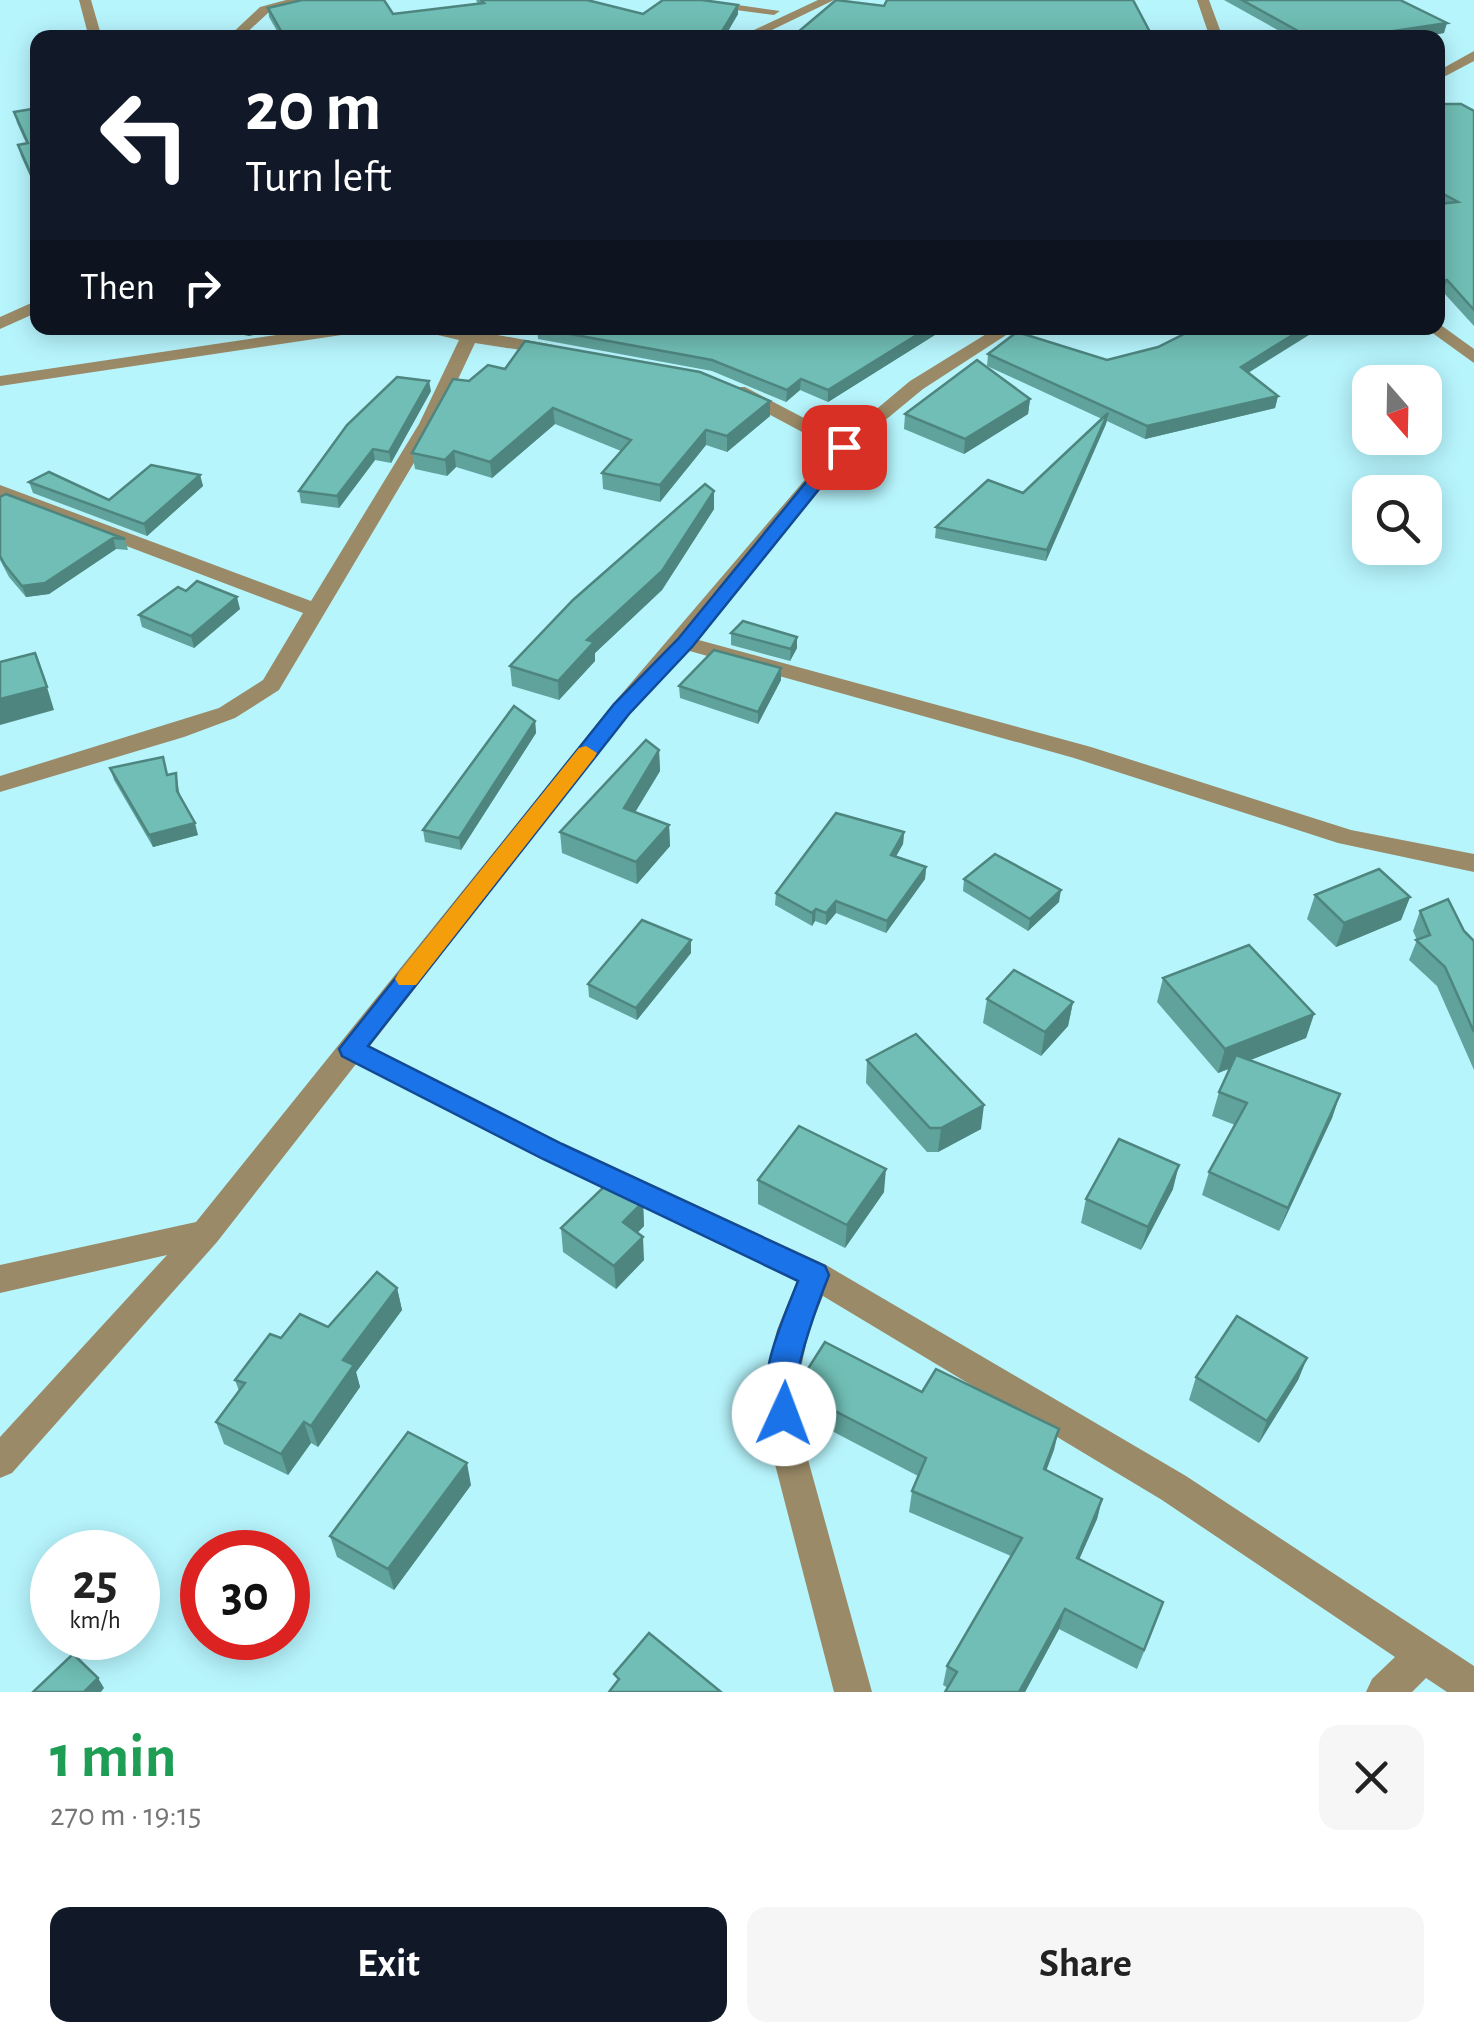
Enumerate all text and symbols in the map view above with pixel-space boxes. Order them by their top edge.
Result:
icon: left [80,70,210,200]
text: 20 m [245,73,382,143]
text: Turn left [245,155,392,200]
icon: right [175,260,230,315]
text: Then [80,269,155,307]
north arrow [1352,365,1442,455]
map controls [1352,365,1442,565]
pin [802,405,887,490]
icon: arrive [817,420,872,475]
button: search [1352,475,1442,565]
position arrow [732,1362,836,1466]
speed limit sign: 30 [180,1530,310,1660]
text: 25 [72,1558,118,1608]
text: km/h [69,1608,121,1633]
button: close [1319,1725,1424,1830]
text: 1 min [50,1728,176,1788]
text: 270 m · 19:15 [50,1799,201,1831]
button: Exit [50,1907,727,2022]
button: Share [747,1907,1424,2022]

